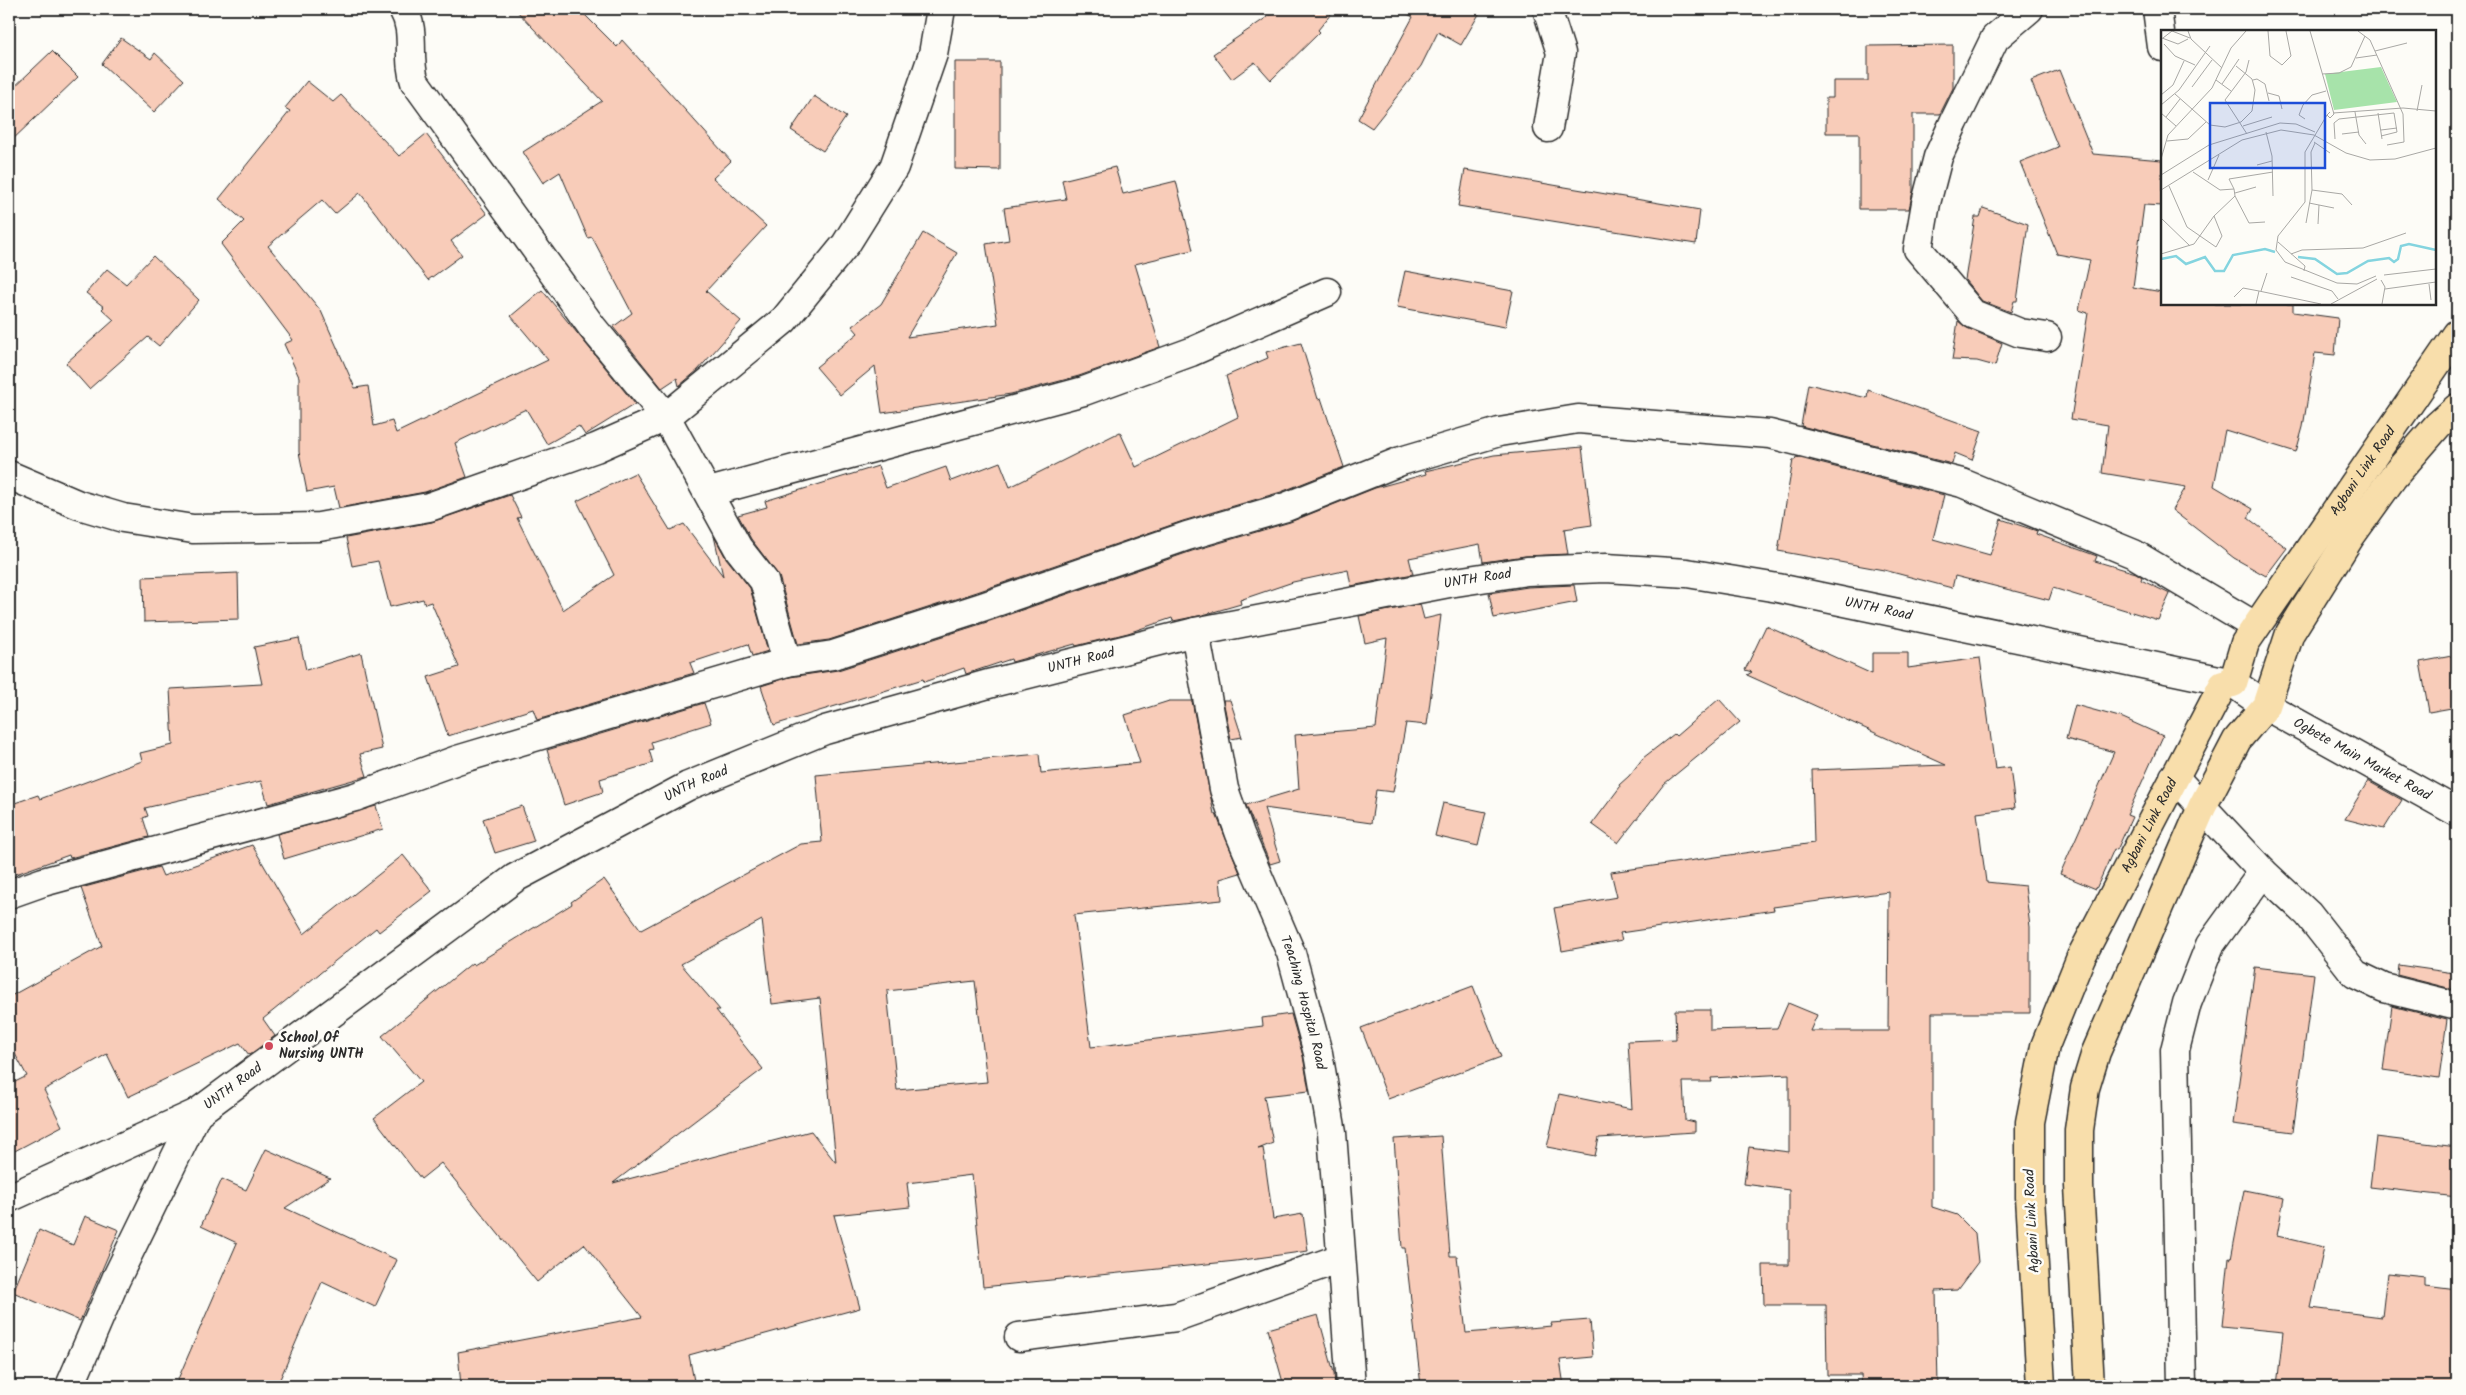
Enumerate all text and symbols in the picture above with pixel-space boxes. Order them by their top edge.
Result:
inset map [2161,30,2436,305]
street label: Agbani Link Road [2324,421,2402,520]
street label: UNTH Road [1442,562,1514,595]
street label: UNTH Road [1843,591,1915,627]
street label: UNTH Road [1045,641,1118,680]
street label: Ogbete Main Market Road [2289,712,2436,807]
street label: UNTH Road [660,759,732,808]
street label: Agbani Link Road [2116,773,2184,877]
street label: Teaching Hospital Road [1274,932,1332,1072]
place label: School Of Nursing UNTH [279,1027,364,1065]
marker: School Of Nursing UNTH [263,1040,275,1052]
street label: UNTH Road [199,1057,268,1116]
street label: Agbani Link Road [2018,1167,2046,1274]

